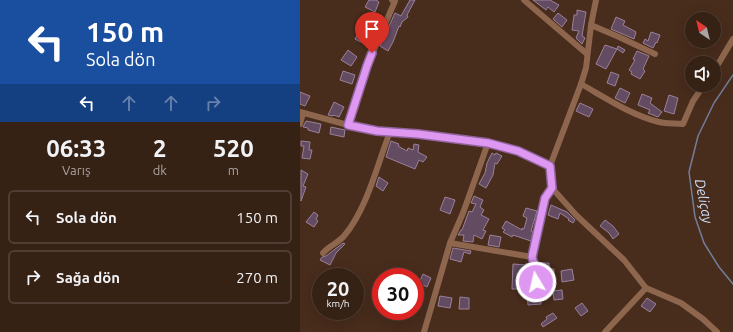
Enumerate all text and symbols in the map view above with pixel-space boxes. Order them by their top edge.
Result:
pin [355,12,389,53]
north arrow [685,12,721,48]
map controls [685,12,721,92]
icon: left [20,16,72,68]
text: 150 m [86,16,164,47]
icon: arrive [361,18,383,40]
text: Sola dön [86,49,155,69]
button: sound [685,56,721,92]
icon: left [76,92,98,114]
icon: ahead [118,92,140,114]
icon: ahead [160,92,182,114]
icon: right [202,92,224,114]
text: 06:33 [46,135,106,162]
text: 2 [153,135,166,162]
text: 520 [213,135,254,162]
text: Varış [62,163,91,177]
text: dk [153,163,167,177]
text: m [228,163,239,177]
water label: Deliçay [692,177,716,225]
icon: left [22,206,44,228]
text: Sola dön [56,209,117,226]
text: 150 m [236,209,278,226]
position arrow [515,261,557,303]
icon: right [22,266,44,288]
speed limit sign: 30 [372,268,424,320]
text: Sağa dön [56,269,120,286]
text: 270 m [236,269,278,286]
text: 20 [327,277,349,300]
text: km/h [326,298,350,309]

